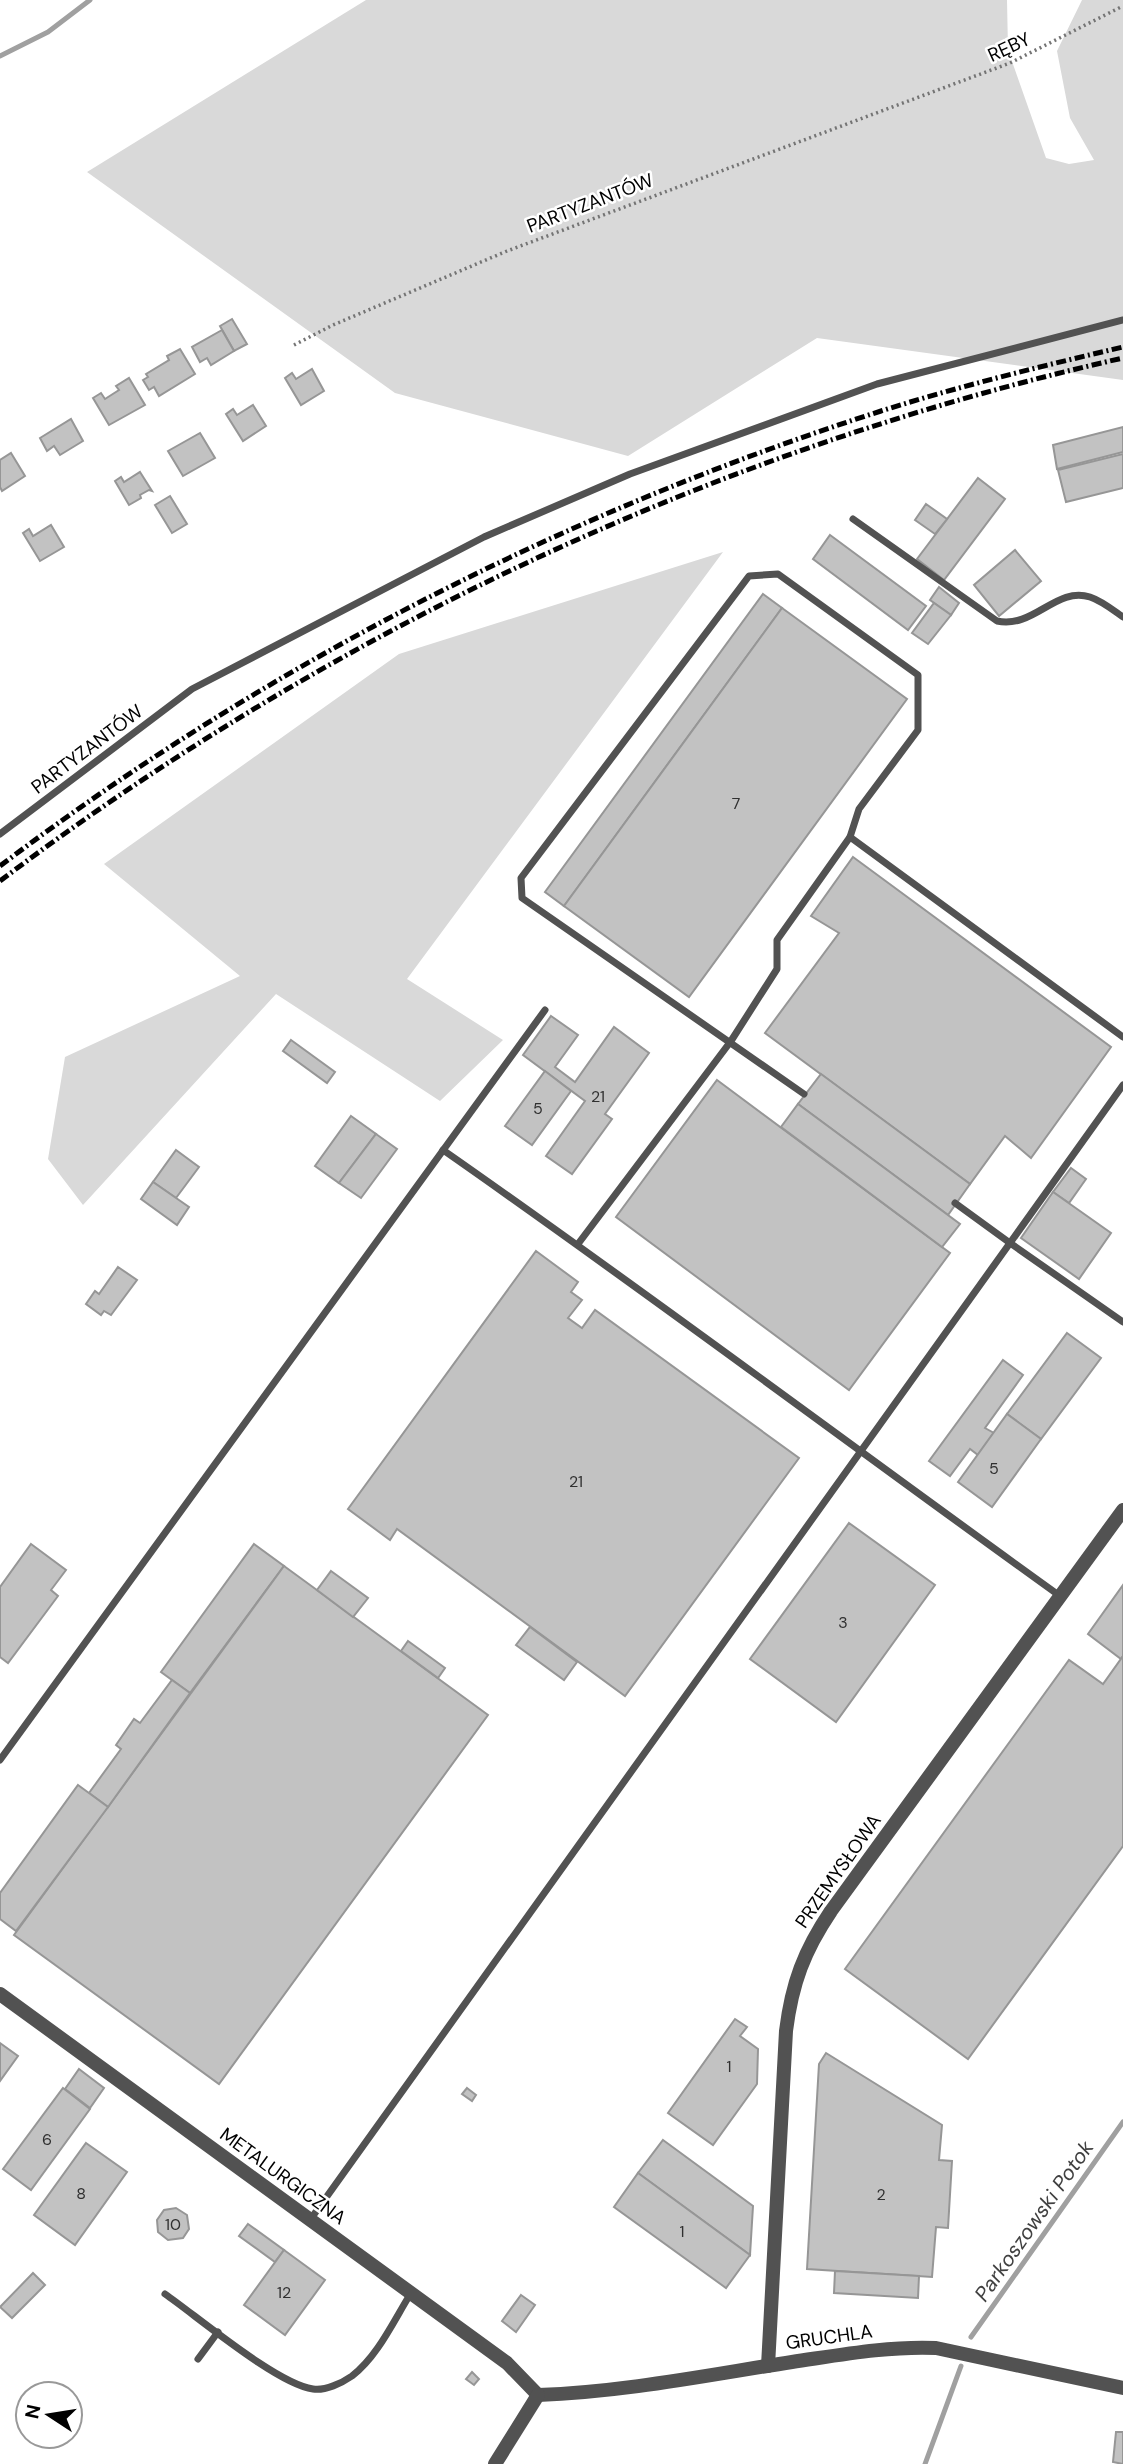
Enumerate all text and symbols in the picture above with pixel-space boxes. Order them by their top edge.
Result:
street label: RĘBY [984,26,1034,68]
street label: PARTYZANTÓW [523,167,657,239]
street label: PARTYZANTÓW [26,699,148,799]
house number: 7 [732,793,740,814]
house number: 21 [591,1086,605,1107]
house number: 5 [533,1098,543,1119]
house number: 5 [989,1458,999,1479]
house number: 21 [569,1471,583,1492]
house number: 3 [838,1612,848,1633]
street label: PRZEMYSŁOWA [789,1809,887,1933]
house number: 1 [727,2056,732,2077]
street label: METALURGICZNA [215,2122,351,2230]
house number: 6 [42,2129,52,2150]
water label: Parkoszowski Potok [968,2135,1100,2307]
house number: 8 [76,2183,86,2204]
house number: 2 [876,2184,886,2205]
house number: 10 [165,2214,181,2235]
house number: 1 [680,2221,685,2242]
house number: 12 [277,2282,291,2303]
street label: GRUCHLA [784,2318,874,2355]
north arrow [14,2380,84,2450]
text: N [19,2402,47,2421]

